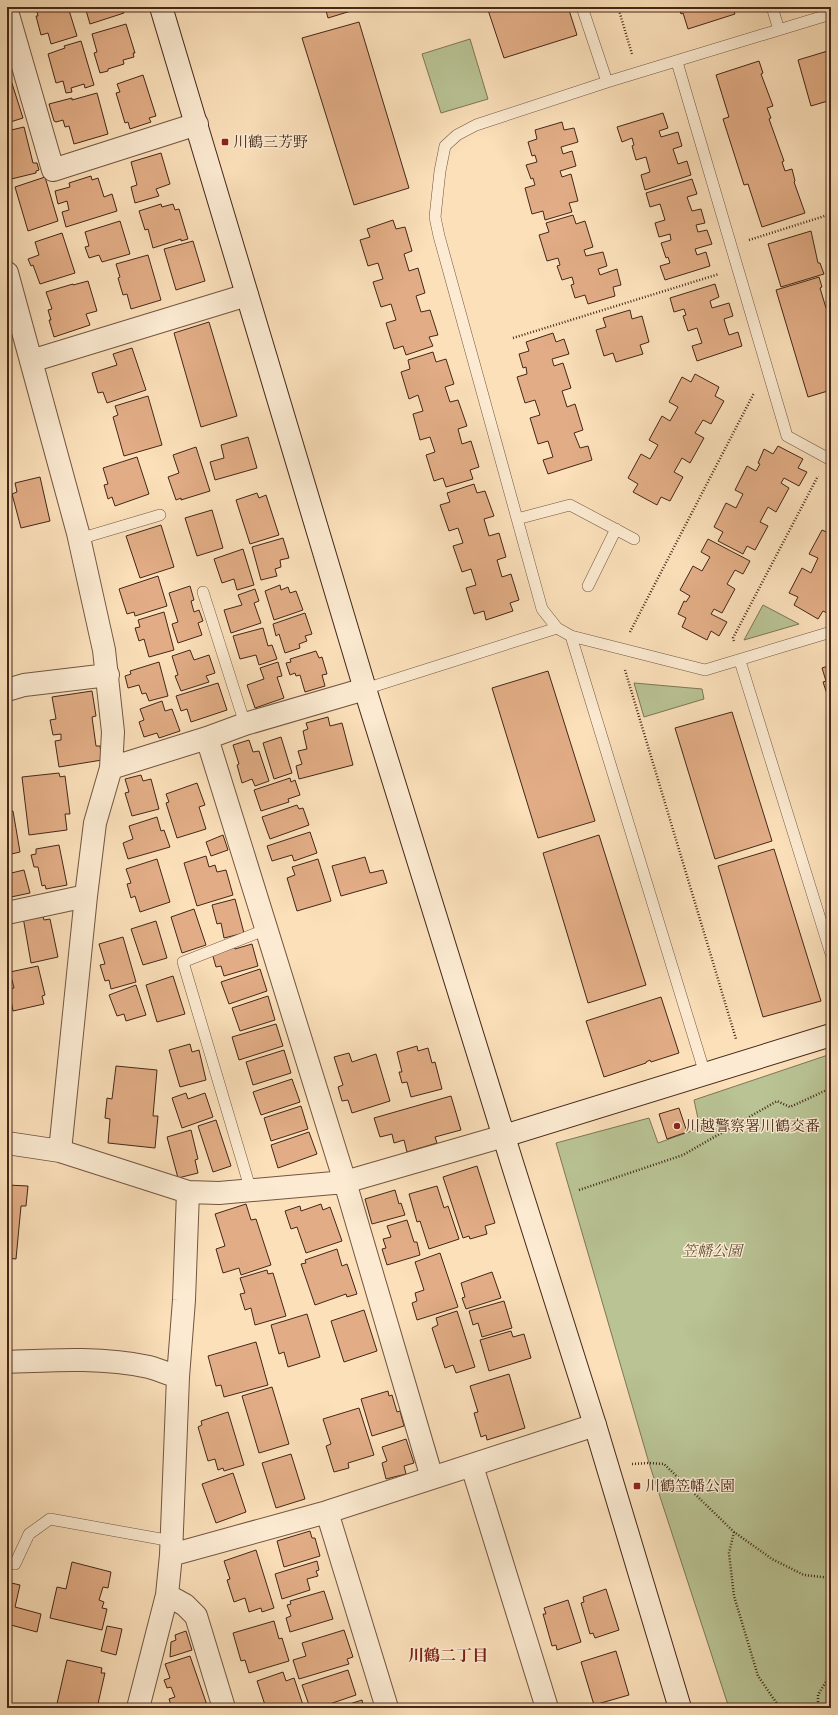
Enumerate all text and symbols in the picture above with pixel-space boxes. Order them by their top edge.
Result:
place label: 川鶴三芳野 [233,134,308,151]
marker: 川鶴三芳野 [220,137,230,147]
place label: 川越警察署川鶴交番 [685,1118,820,1135]
marker: 川越警察署川鶴交番 [672,1121,682,1131]
park label: 笠幡公園 [682,1243,745,1260]
place label: 川鶴笠幡公園 [645,1478,735,1495]
marker: 川鶴笠幡公園 [632,1481,642,1491]
district label: 川鶴二丁目 [408,1647,488,1665]

